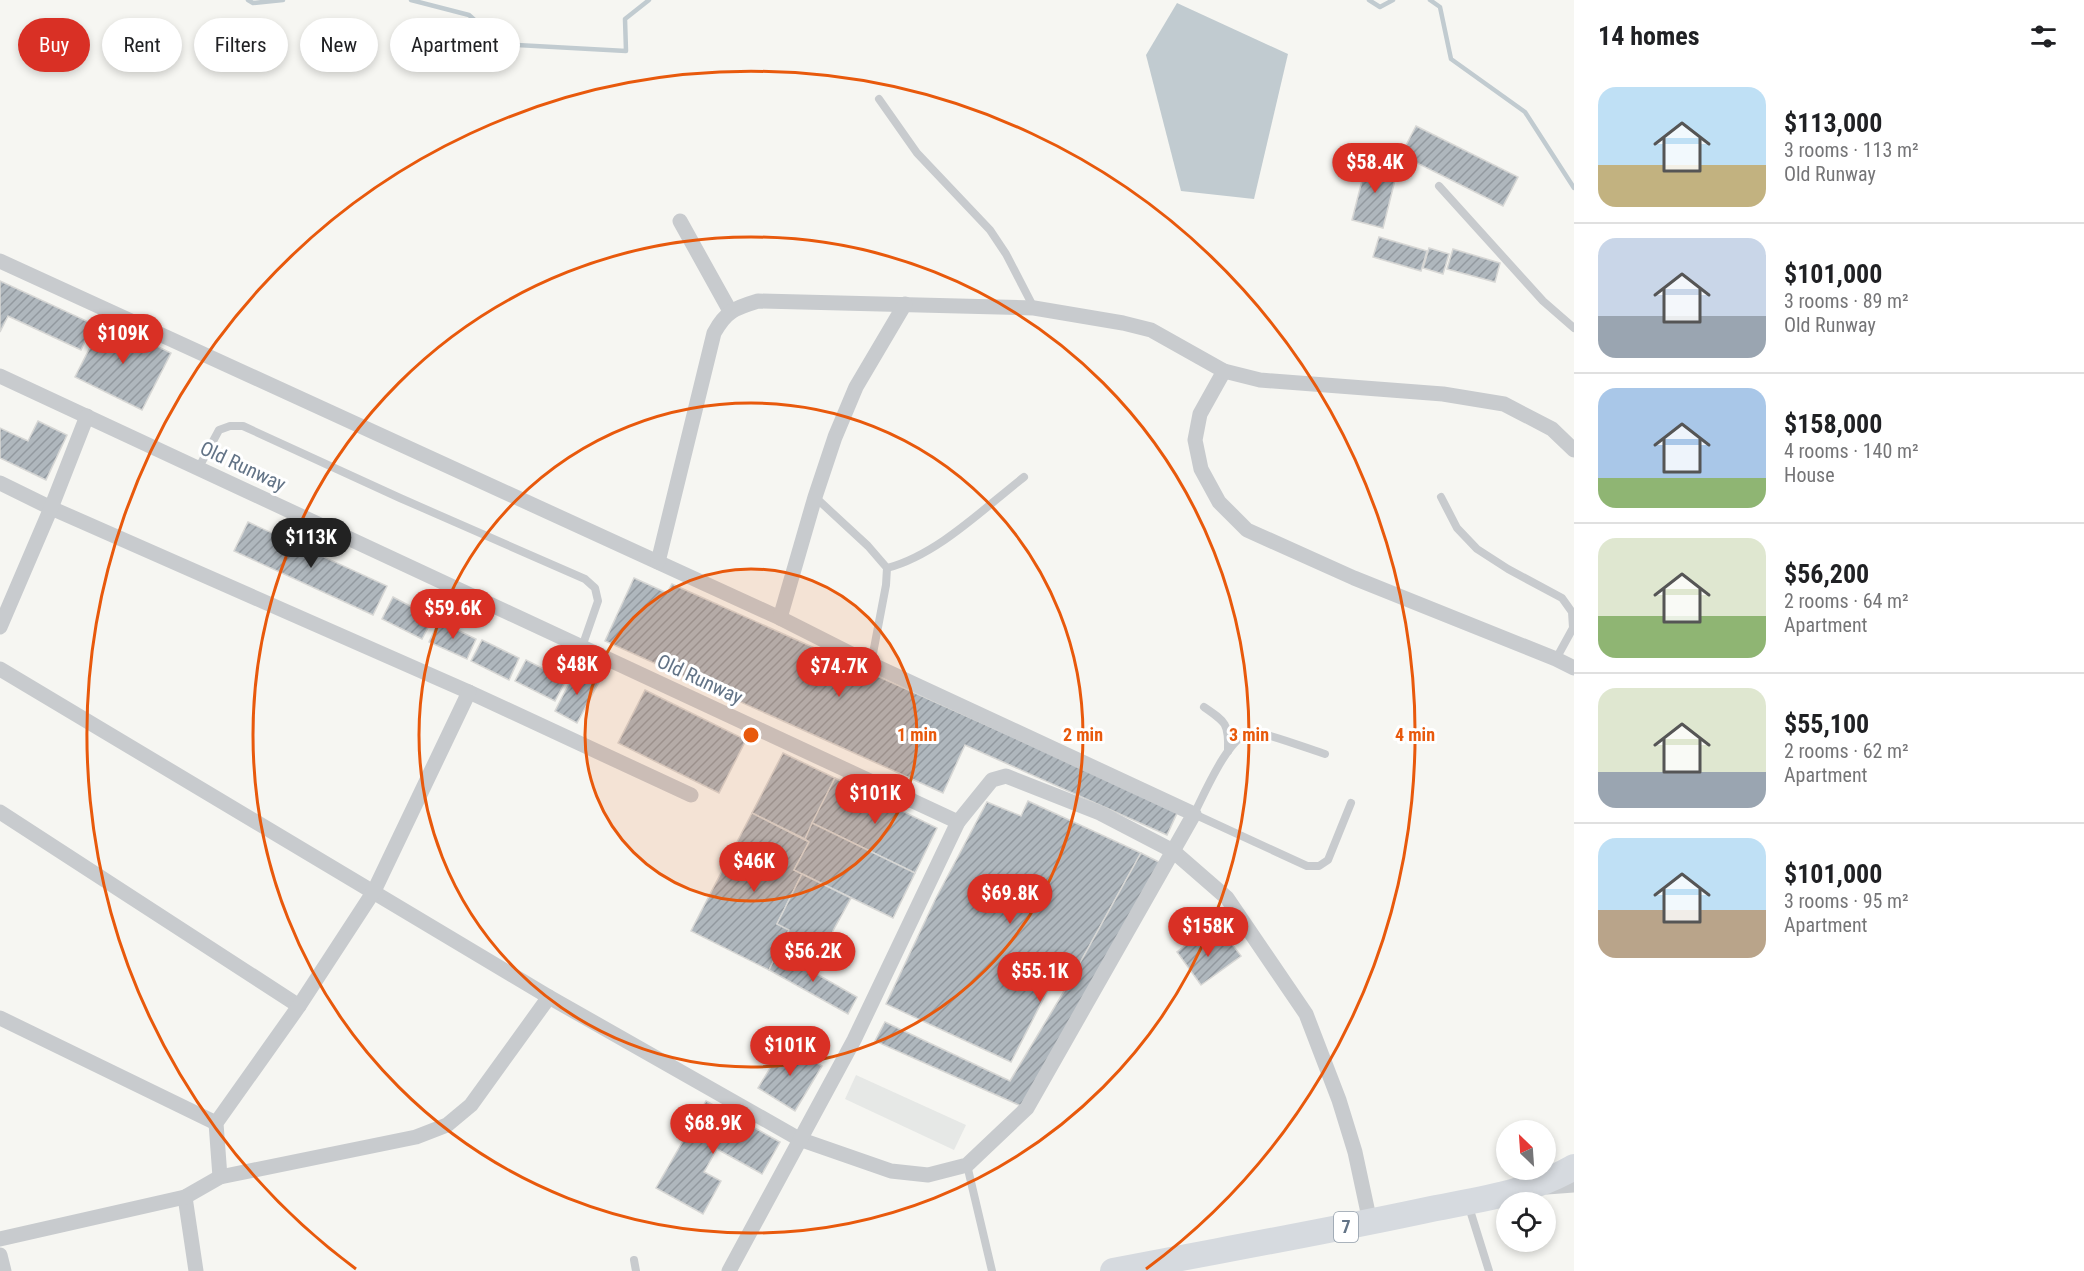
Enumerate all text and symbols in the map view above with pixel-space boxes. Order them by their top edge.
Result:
chip: Buy [18,18,90,72]
chip: Rent [102,18,182,72]
chip: Filters [194,18,288,72]
chip: New [300,18,378,72]
chip: Apartment [390,18,520,72]
icon: filters [2027,20,2060,53]
text: 14 homes [1598,21,1700,51]
text: $113,000 [1784,108,1882,138]
icon: home [1646,111,1718,183]
text: 3 rooms · 113 m² [1784,138,1919,162]
pin: $58.4K [1326,143,1424,194]
text: $58.4K [1346,150,1404,174]
text: Old Runway [1784,162,1876,186]
text: $101,000 [1784,259,1882,289]
icon: home [1646,262,1718,334]
text: 3 rooms · 89 m² [1784,289,1909,313]
text: Old Runway [1784,313,1876,337]
pin: $109K [81,314,165,365]
text: $109K [97,321,149,345]
text: $158,000 [1784,409,1882,439]
icon: home [1646,412,1718,484]
street label: Old Runway [196,436,290,496]
text: 4 rooms · 140 m² [1784,439,1919,463]
text: House [1784,463,1835,487]
pin: $113K [269,518,353,569]
text: $113K [285,525,337,549]
text: $56,200 [1784,559,1869,589]
icon: home [1646,562,1718,634]
pin: $59.6K [404,589,502,640]
text: 2 rooms · 64 m² [1784,589,1909,613]
text: $59.6K [424,596,482,620]
text: Apartment [1784,613,1868,637]
pin: $48K [541,645,613,696]
pin: $74.7K [790,647,888,698]
street label: Old Runway [653,649,747,709]
text: $48K [556,652,598,676]
text: $74.7K [810,654,868,678]
text: $55,100 [1784,709,1869,739]
icon: home [1646,712,1718,784]
text: 1 min [897,724,937,745]
text: 2 min [1063,724,1103,745]
text: 3 min [1229,724,1269,745]
text: 4 min [1395,724,1435,745]
centre of rings [741,725,761,745]
text: 2 rooms · 62 m² [1784,739,1909,763]
text: Apartment [1784,763,1868,787]
pin: $101K [833,774,917,825]
text: $101K [849,781,901,805]
pin: $46K [718,842,790,893]
text: $46K [733,849,775,873]
text: $101,000 [1784,859,1882,889]
icon: home [1646,862,1718,934]
pin: $69.8K [961,874,1059,925]
text: $69.8K [981,881,1039,905]
text: 3 rooms · 95 m² [1784,889,1909,913]
pin: $158K [1166,907,1250,958]
text: Apartment [1784,913,1868,937]
text: $158K [1182,914,1234,938]
pin: $56.2K [764,932,862,983]
text: $56.2K [784,939,842,963]
pin: $55.1K [991,952,1089,1003]
text: $55.1K [1011,959,1069,983]
pin: $101K [748,1026,832,1077]
text: $101K [764,1033,816,1057]
pin: $68.9K [664,1104,762,1155]
text: $68.9K [684,1111,742,1135]
north arrow [1496,1120,1556,1180]
map controls [1496,1120,1556,1252]
button: locate [1496,1192,1556,1252]
road number: 7 [1334,1212,1358,1242]

